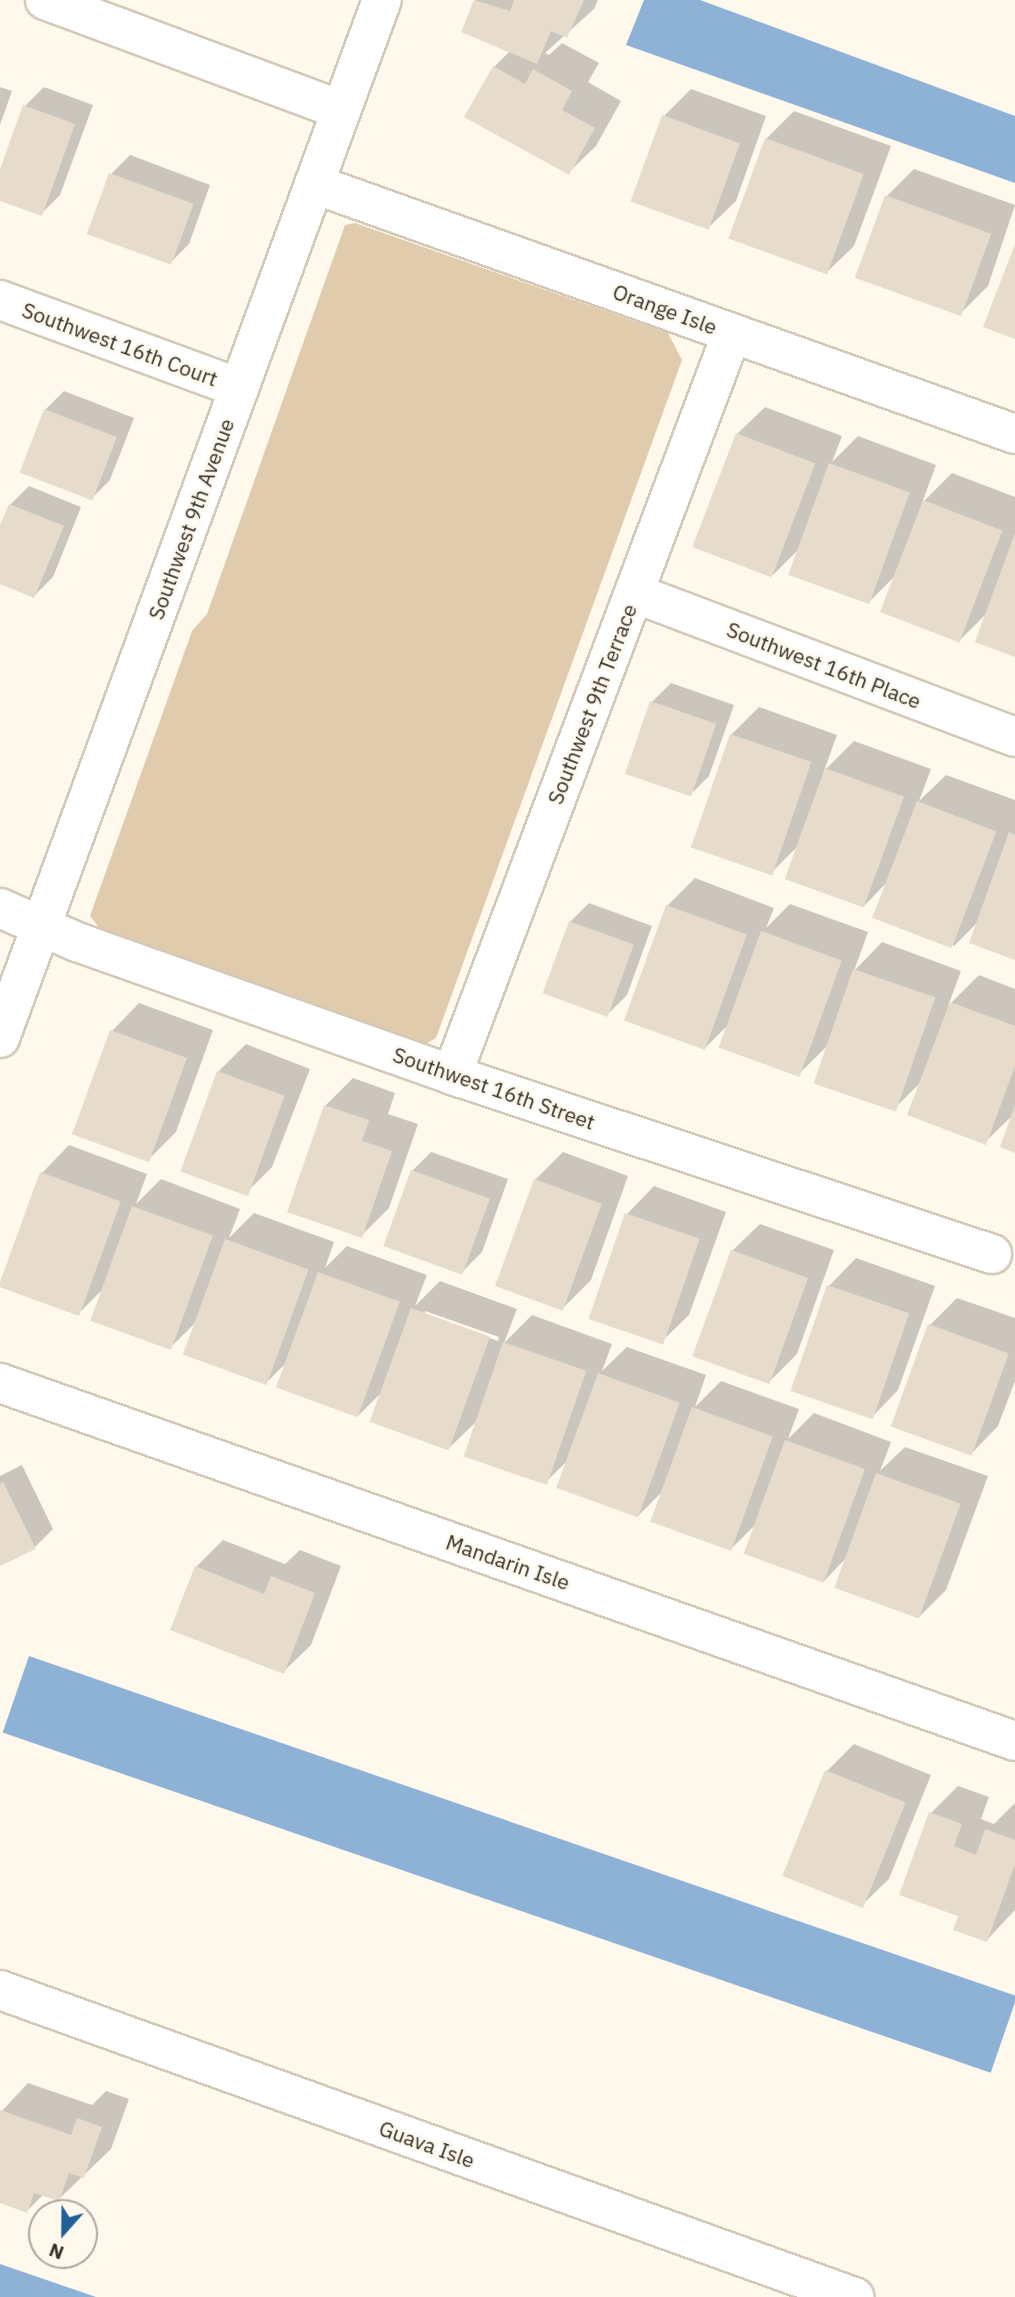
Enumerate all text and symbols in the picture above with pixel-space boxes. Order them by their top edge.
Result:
street label: Orange Isle [610,279,720,339]
street label: Southwest 16th Court [19,297,221,391]
street label: Southwest 9th Avenue [143,415,239,623]
street label: Southwest 9th Terrace [542,600,642,808]
street label: Southwest 16th Place [723,616,925,714]
street label: Southwest 16th Street [390,1042,598,1134]
street label: Mandarin Isle [443,1529,573,1595]
street label: Guava Isle [376,2115,478,2173]
north arrow [28,2199,98,2269]
text: N [45,2238,67,2265]

